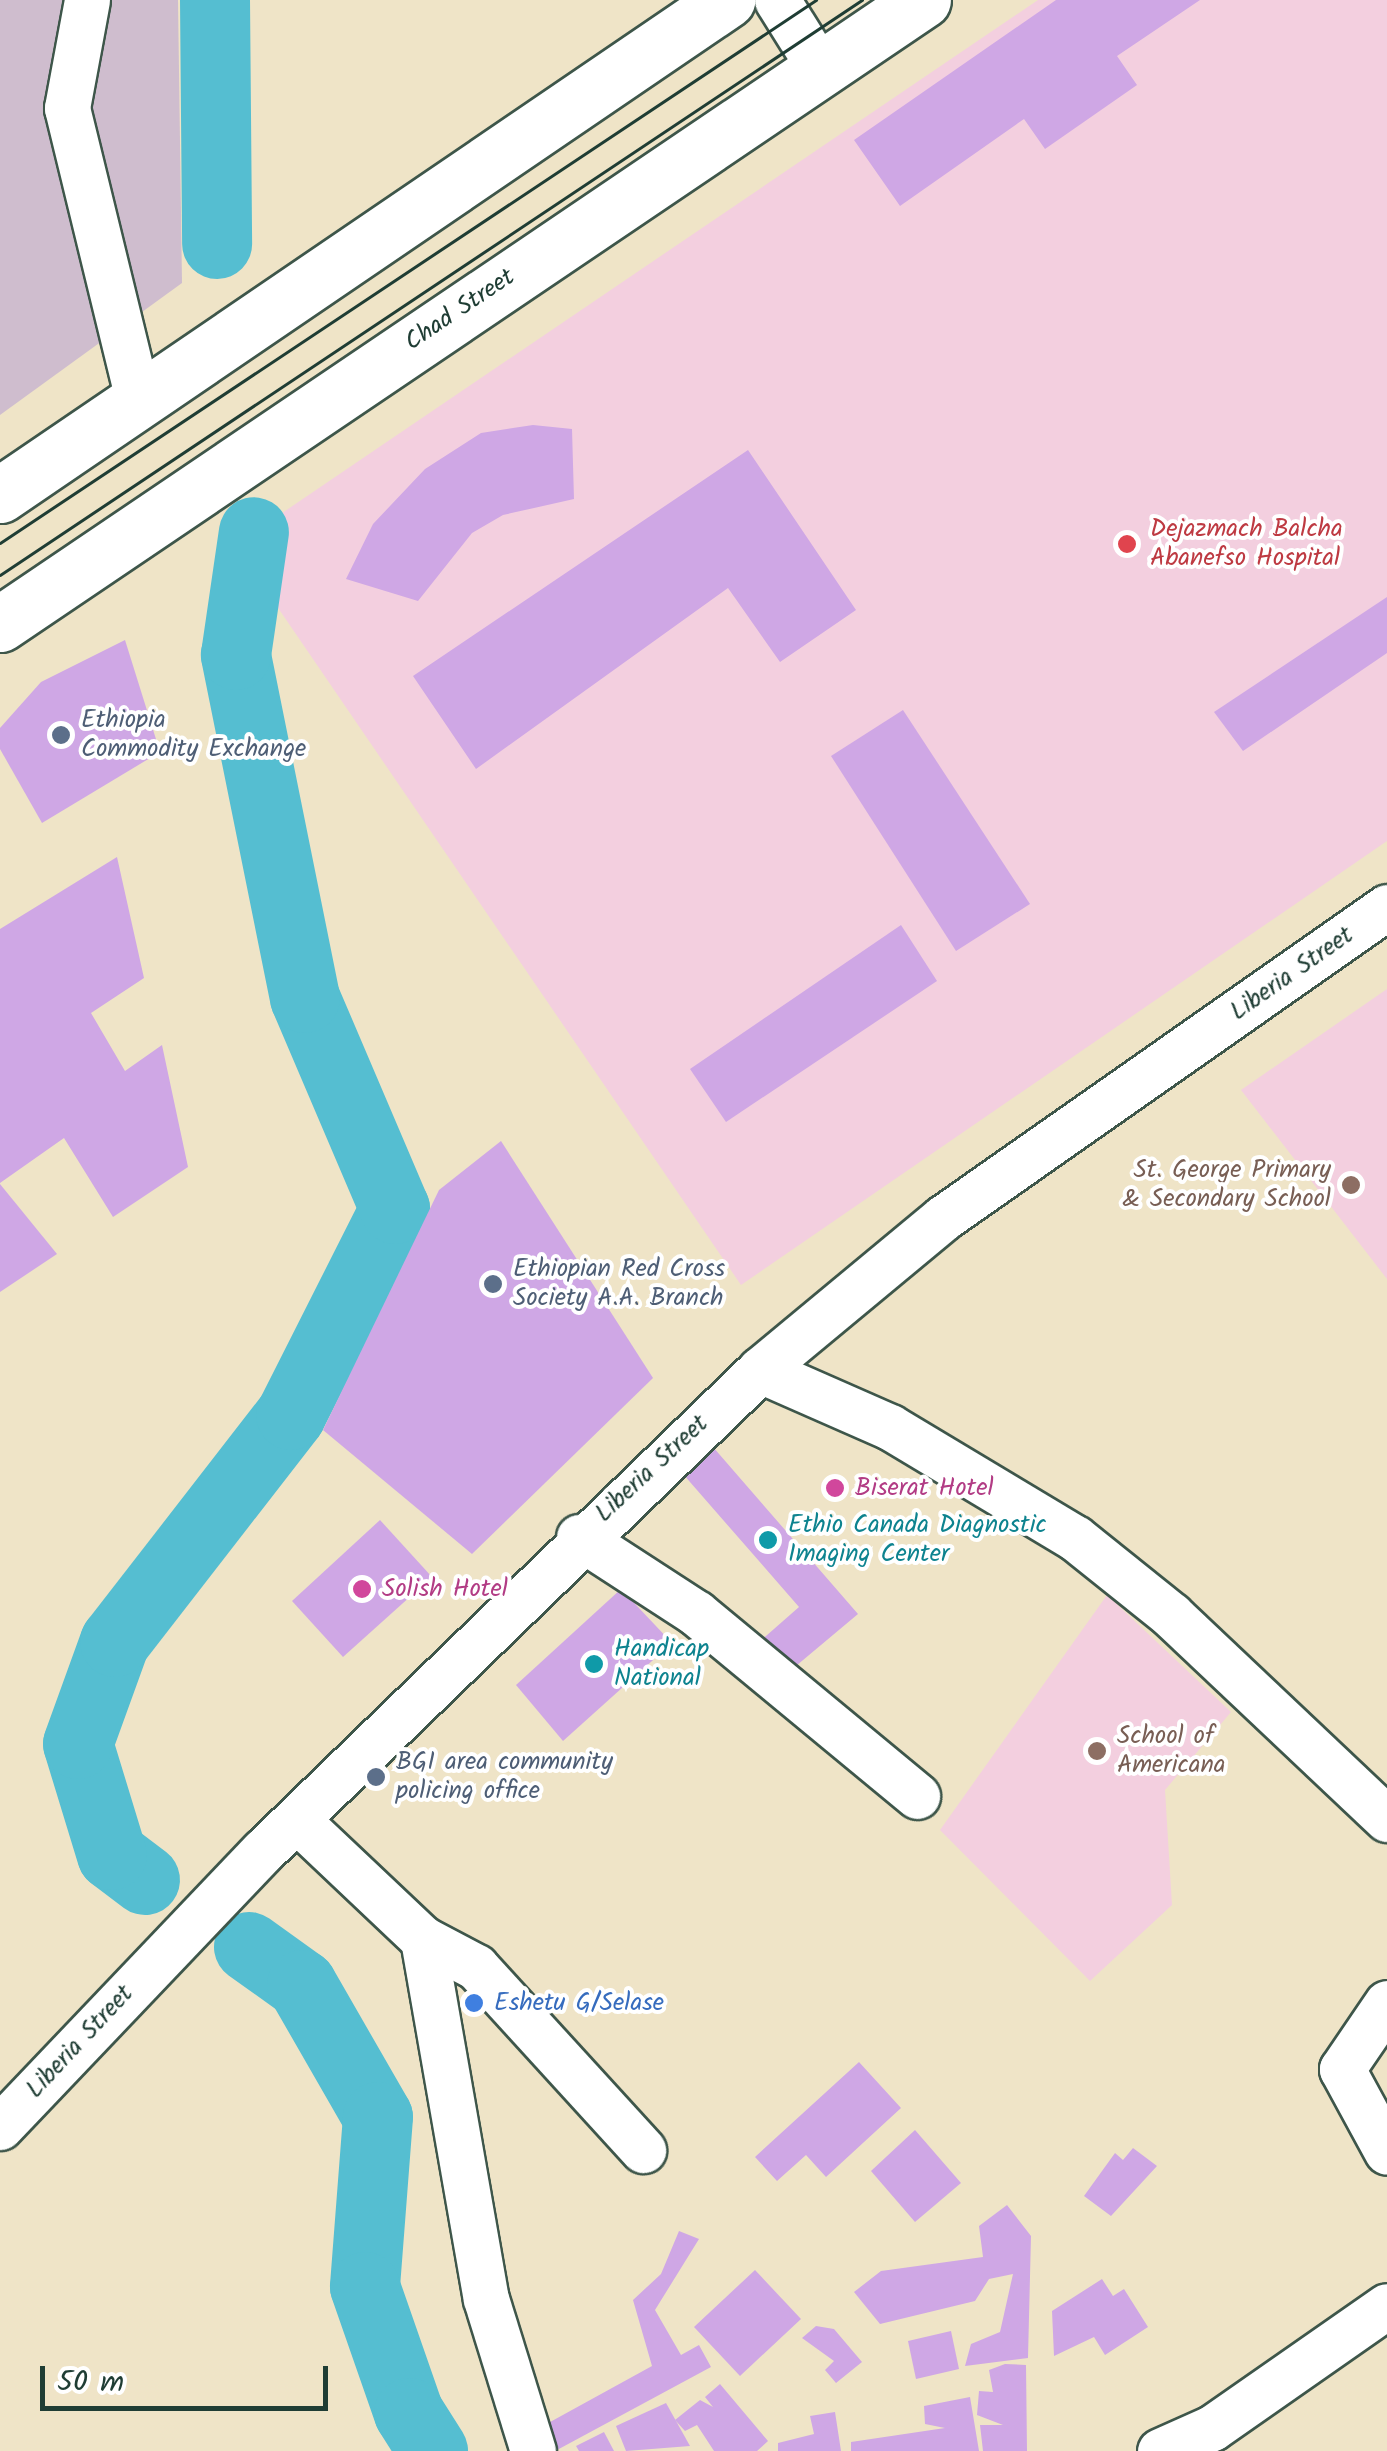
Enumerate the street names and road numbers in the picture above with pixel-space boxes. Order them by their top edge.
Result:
street label: Chad Street [399,262,521,358]
street label: Liberia Street [1225,921,1359,1027]
street label: Liberia Street [589,1409,715,1529]
street label: Liberia Street [20,1979,140,2105]

